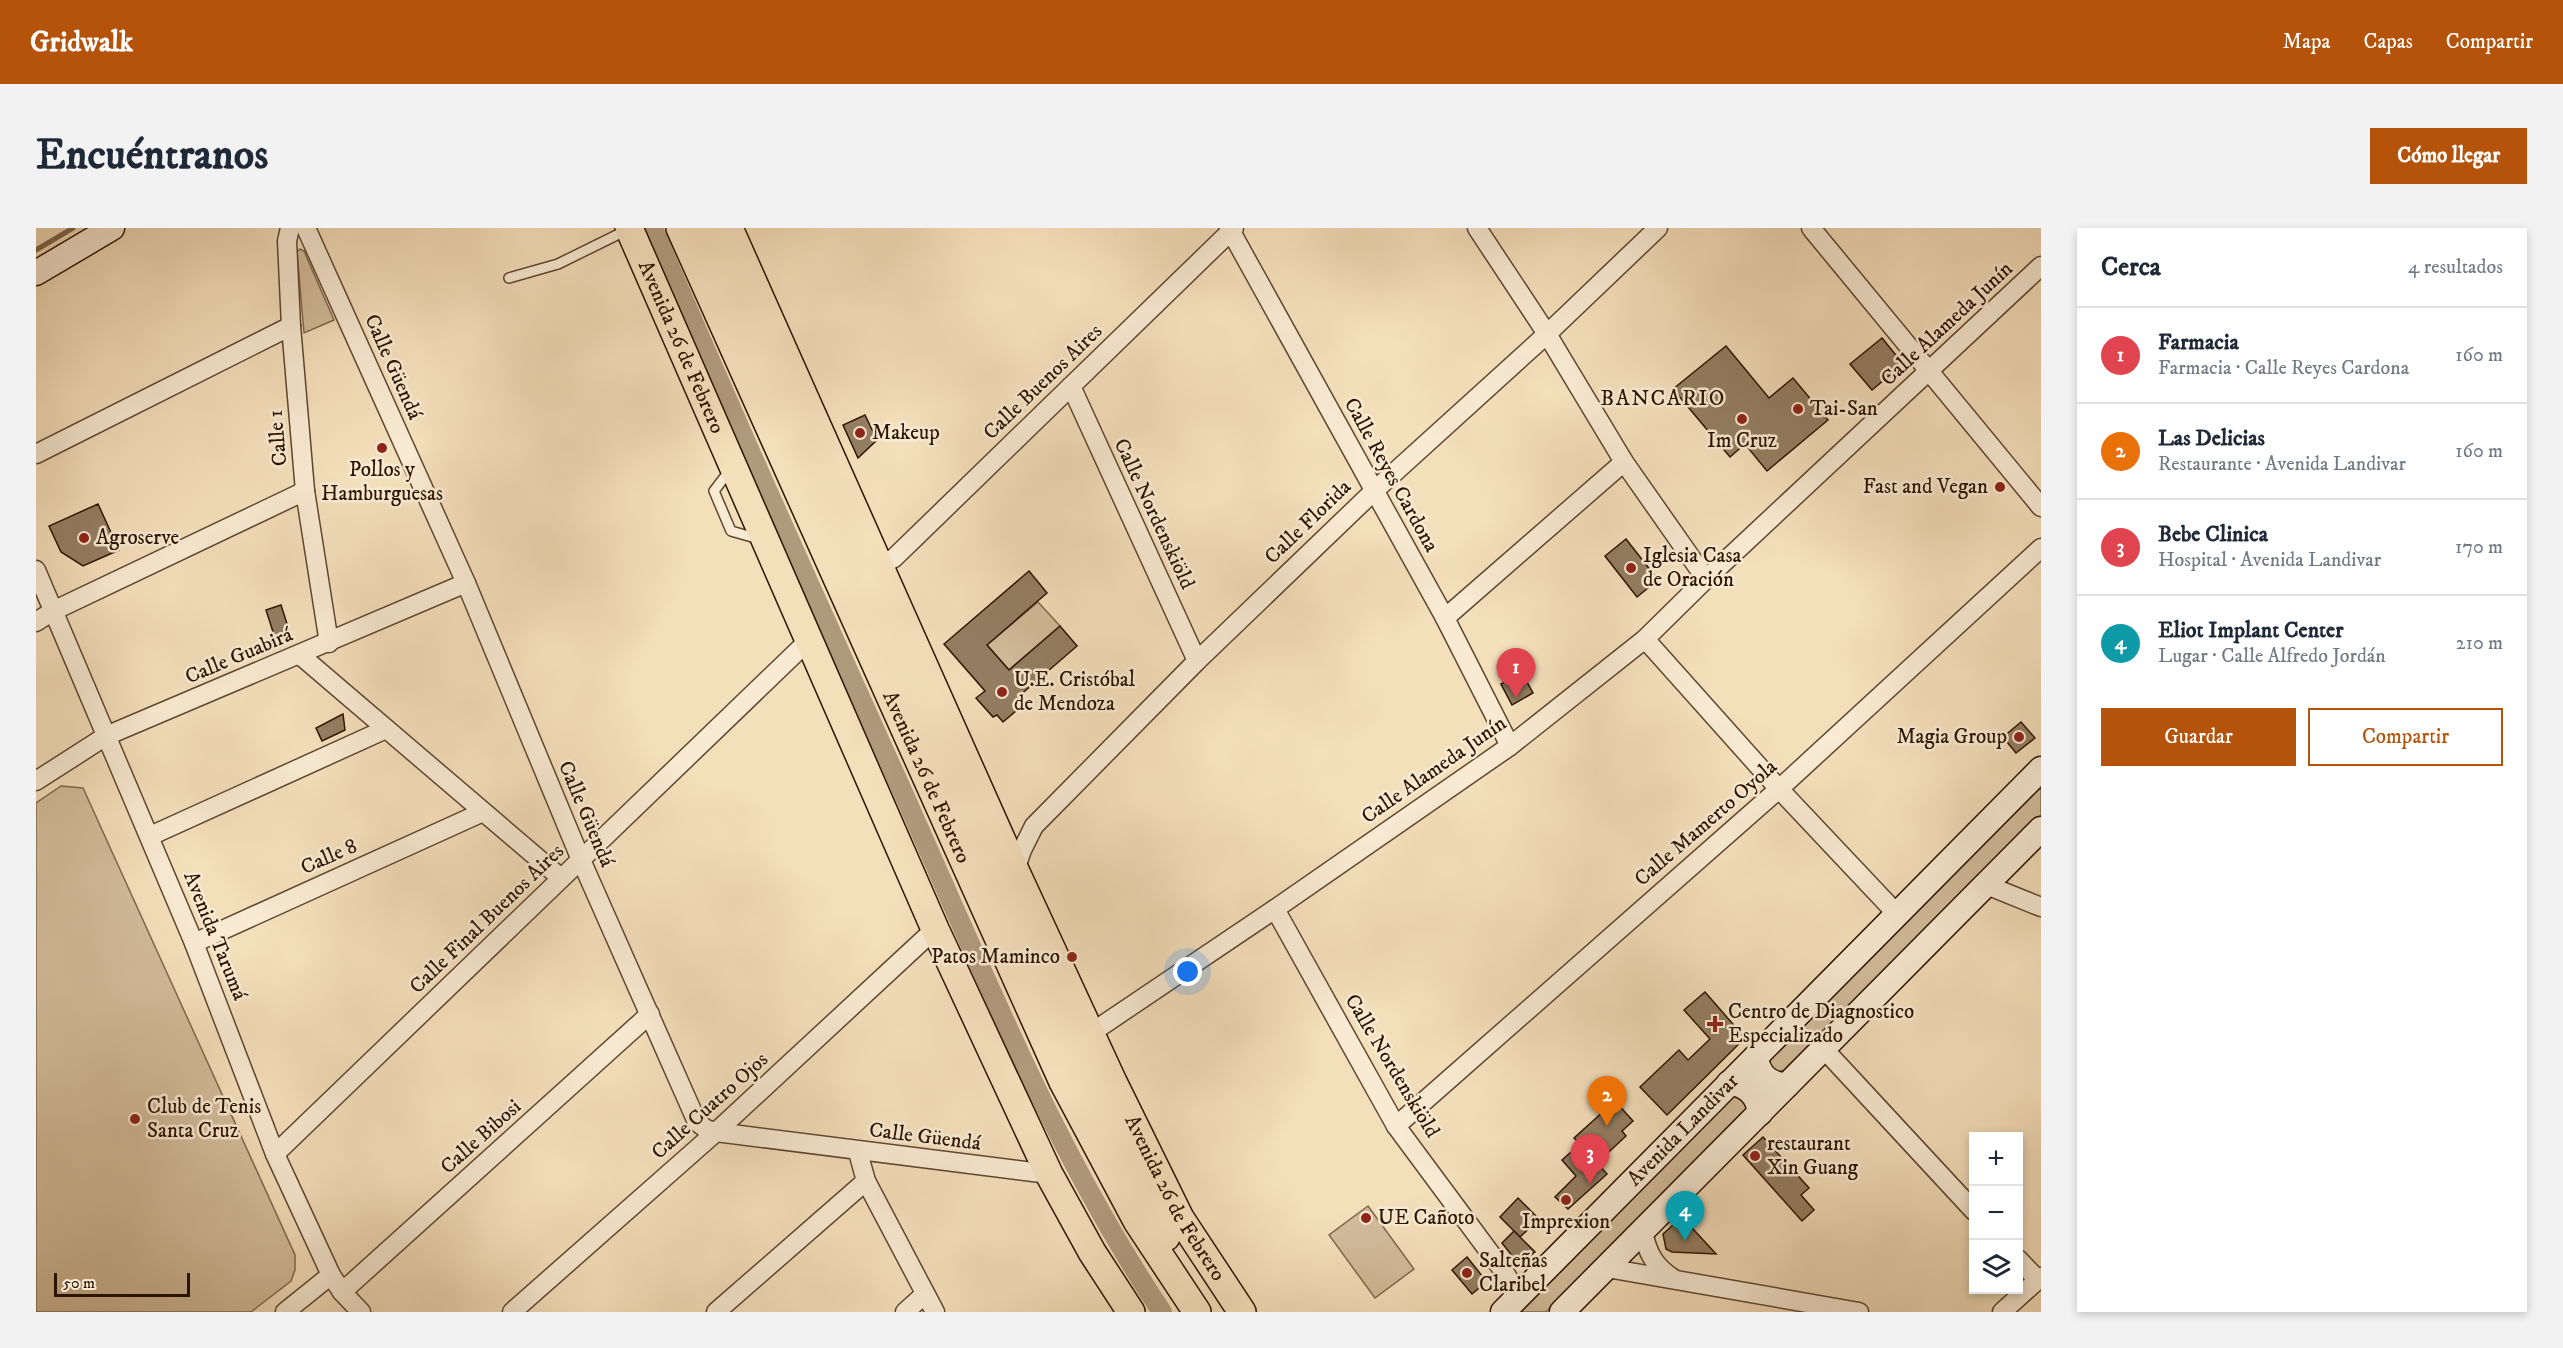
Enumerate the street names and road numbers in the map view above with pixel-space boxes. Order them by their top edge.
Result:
street label: Calle Alameda Junín [1876,256,2018,392]
street label: Avenida 26 de Febrero [632,257,730,438]
street label: Calle Güendá [358,310,428,424]
street label: Calle Buenos Aires [978,319,1108,445]
street label: Calle Reyes Cardona [1338,393,1444,557]
street label: Calle 1 [263,409,293,467]
street label: Calle Nordenskiöld [1108,435,1200,594]
street label: Calle Florida [1259,474,1357,570]
street label: Calle Guabirá [181,622,297,690]
street label: Avenida 26 de Febrero [876,687,976,868]
street label: Calle Alameda Junín [1357,710,1512,830]
street label: Calle Mamerto Oyola [1629,754,1783,892]
street label: Calle Güendá [552,757,620,871]
street label: Calle 8 [297,833,361,881]
street label: Calle Final Buenos Aires [404,839,570,999]
street label: Avenida Tarumá [177,868,253,1004]
street label: Calle Nordenskiöld [1339,989,1445,1143]
street label: Calle Cuatro Ojos [646,1047,774,1165]
street label: Avenida Landivar [1622,1068,1745,1192]
street label: Calle Bibosi [435,1094,527,1180]
street label: Avenida 26 de Febrero [1118,1111,1231,1286]
street label: Calle Güendá [868,1117,982,1157]

